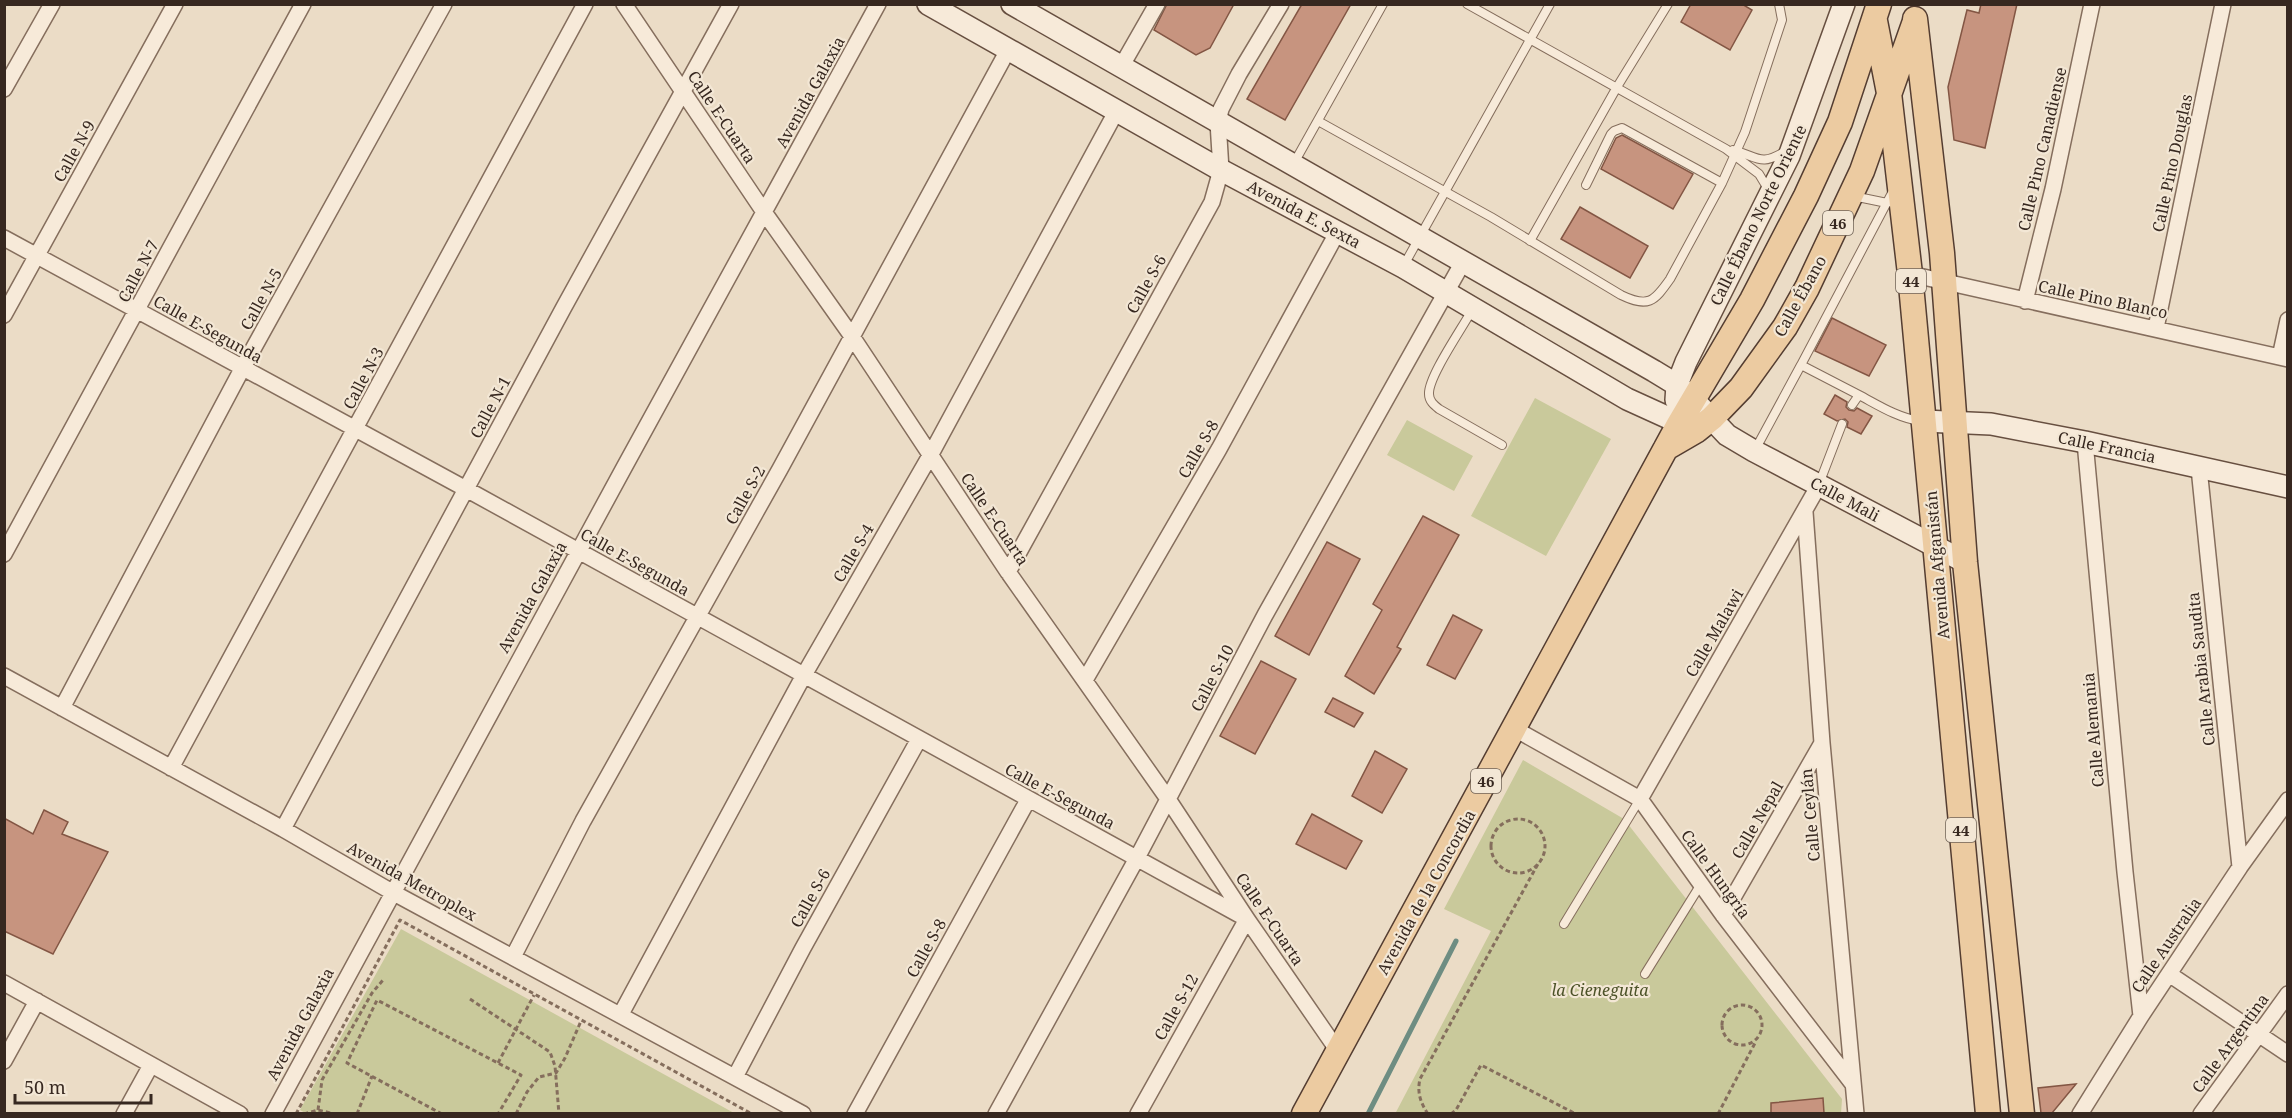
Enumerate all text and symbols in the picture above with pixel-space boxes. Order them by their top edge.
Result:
street label: Avenida Galaxia [770,32,850,152]
street label: Calle Pino Canadiense [2012,65,2072,233]
street label: Calle E-Cuarta [683,66,761,168]
street label: Calle Pino Douglas [2147,92,2197,234]
street label: Calle N-9 [48,116,100,186]
street label: Calle Ébano Norte Oriente [1706,121,1810,309]
street label: Avenida E. Sexta [1243,175,1365,253]
road number: 46 [1823,211,1853,235]
street label: Calle N-7 [112,236,164,306]
street label: Calle S-6 [1121,251,1171,317]
street label: Calle Ébano [1770,252,1830,340]
street label: Calle N-5 [235,264,287,334]
road number: 44 [1896,269,1926,293]
street label: Calle Pino Blanco [2036,275,2170,323]
street label: Calle E-Segunda [149,290,267,368]
street label: Calle N-3 [337,343,389,413]
street label: Calle N-1 [464,372,516,442]
street label: Calle S-8 [1172,416,1224,482]
street label: Calle Francia [2056,426,2158,468]
street label: Calle S-2 [720,462,770,528]
street label: Calle E-Cuarta [956,468,1034,570]
street label: Calle Mali [1806,472,1884,526]
street label: Avenida Afganistán [1920,490,1954,640]
street label: Calle S-4 [827,520,879,586]
street label: Calle E-Segunda [576,523,694,601]
street label: Avenida Galaxia [492,537,572,657]
street label: Calle Malawi [1680,585,1748,681]
street label: Calle Arabia Saudita [2182,591,2220,747]
street label: Calle S-10 [1185,641,1239,715]
street label: Calle Alemania [2077,672,2109,788]
street label: Calle E-Segunda [1001,758,1119,834]
street label: Calle Ceylán [1795,768,1825,862]
road number: 46 [1471,769,1501,793]
street label: Calle Nepal [1726,777,1788,863]
street label: Avenida de la Concordia [1371,806,1481,978]
road number: 44 [1946,818,1976,842]
street label: Calle Hungría [1676,825,1756,923]
street label: Avenida Metroplex [343,836,481,926]
street label: Calle S-6 [785,865,835,931]
street label: Calle E-Cuarta [1231,868,1309,970]
street label: Calle Australia [2126,893,2206,997]
street label: Calle S-8 [901,915,951,981]
street label: Avenida Galaxia [261,964,339,1084]
street label: Calle S-12 [1149,970,1203,1044]
park label: la Cieneguita [1551,979,1649,1001]
street label: Calle Argentina [2186,989,2274,1097]
scale bar [15,1067,152,1105]
text: 50 m [24,1075,66,1099]

